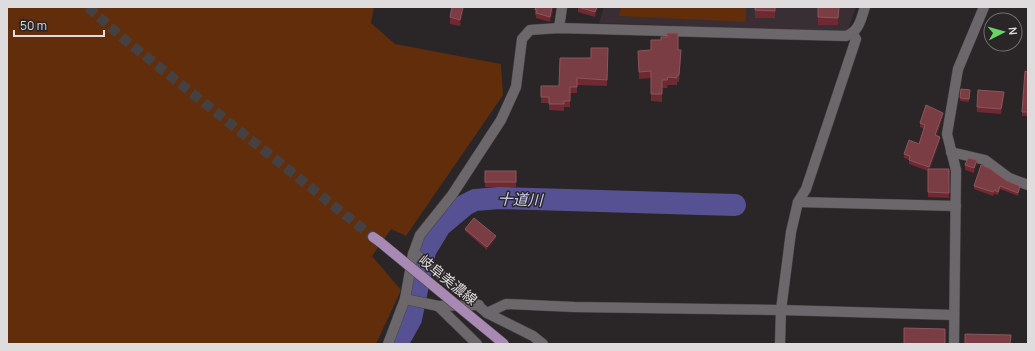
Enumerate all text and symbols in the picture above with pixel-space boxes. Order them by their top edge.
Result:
scale bar [14,12,104,38]
north arrow [983,12,1023,52]
text: 50 m [20,17,47,34]
text: N [1006,26,1021,36]
water label: 十道川 [497,189,545,210]
street label: 岐阜美濃線 [415,250,481,309]

